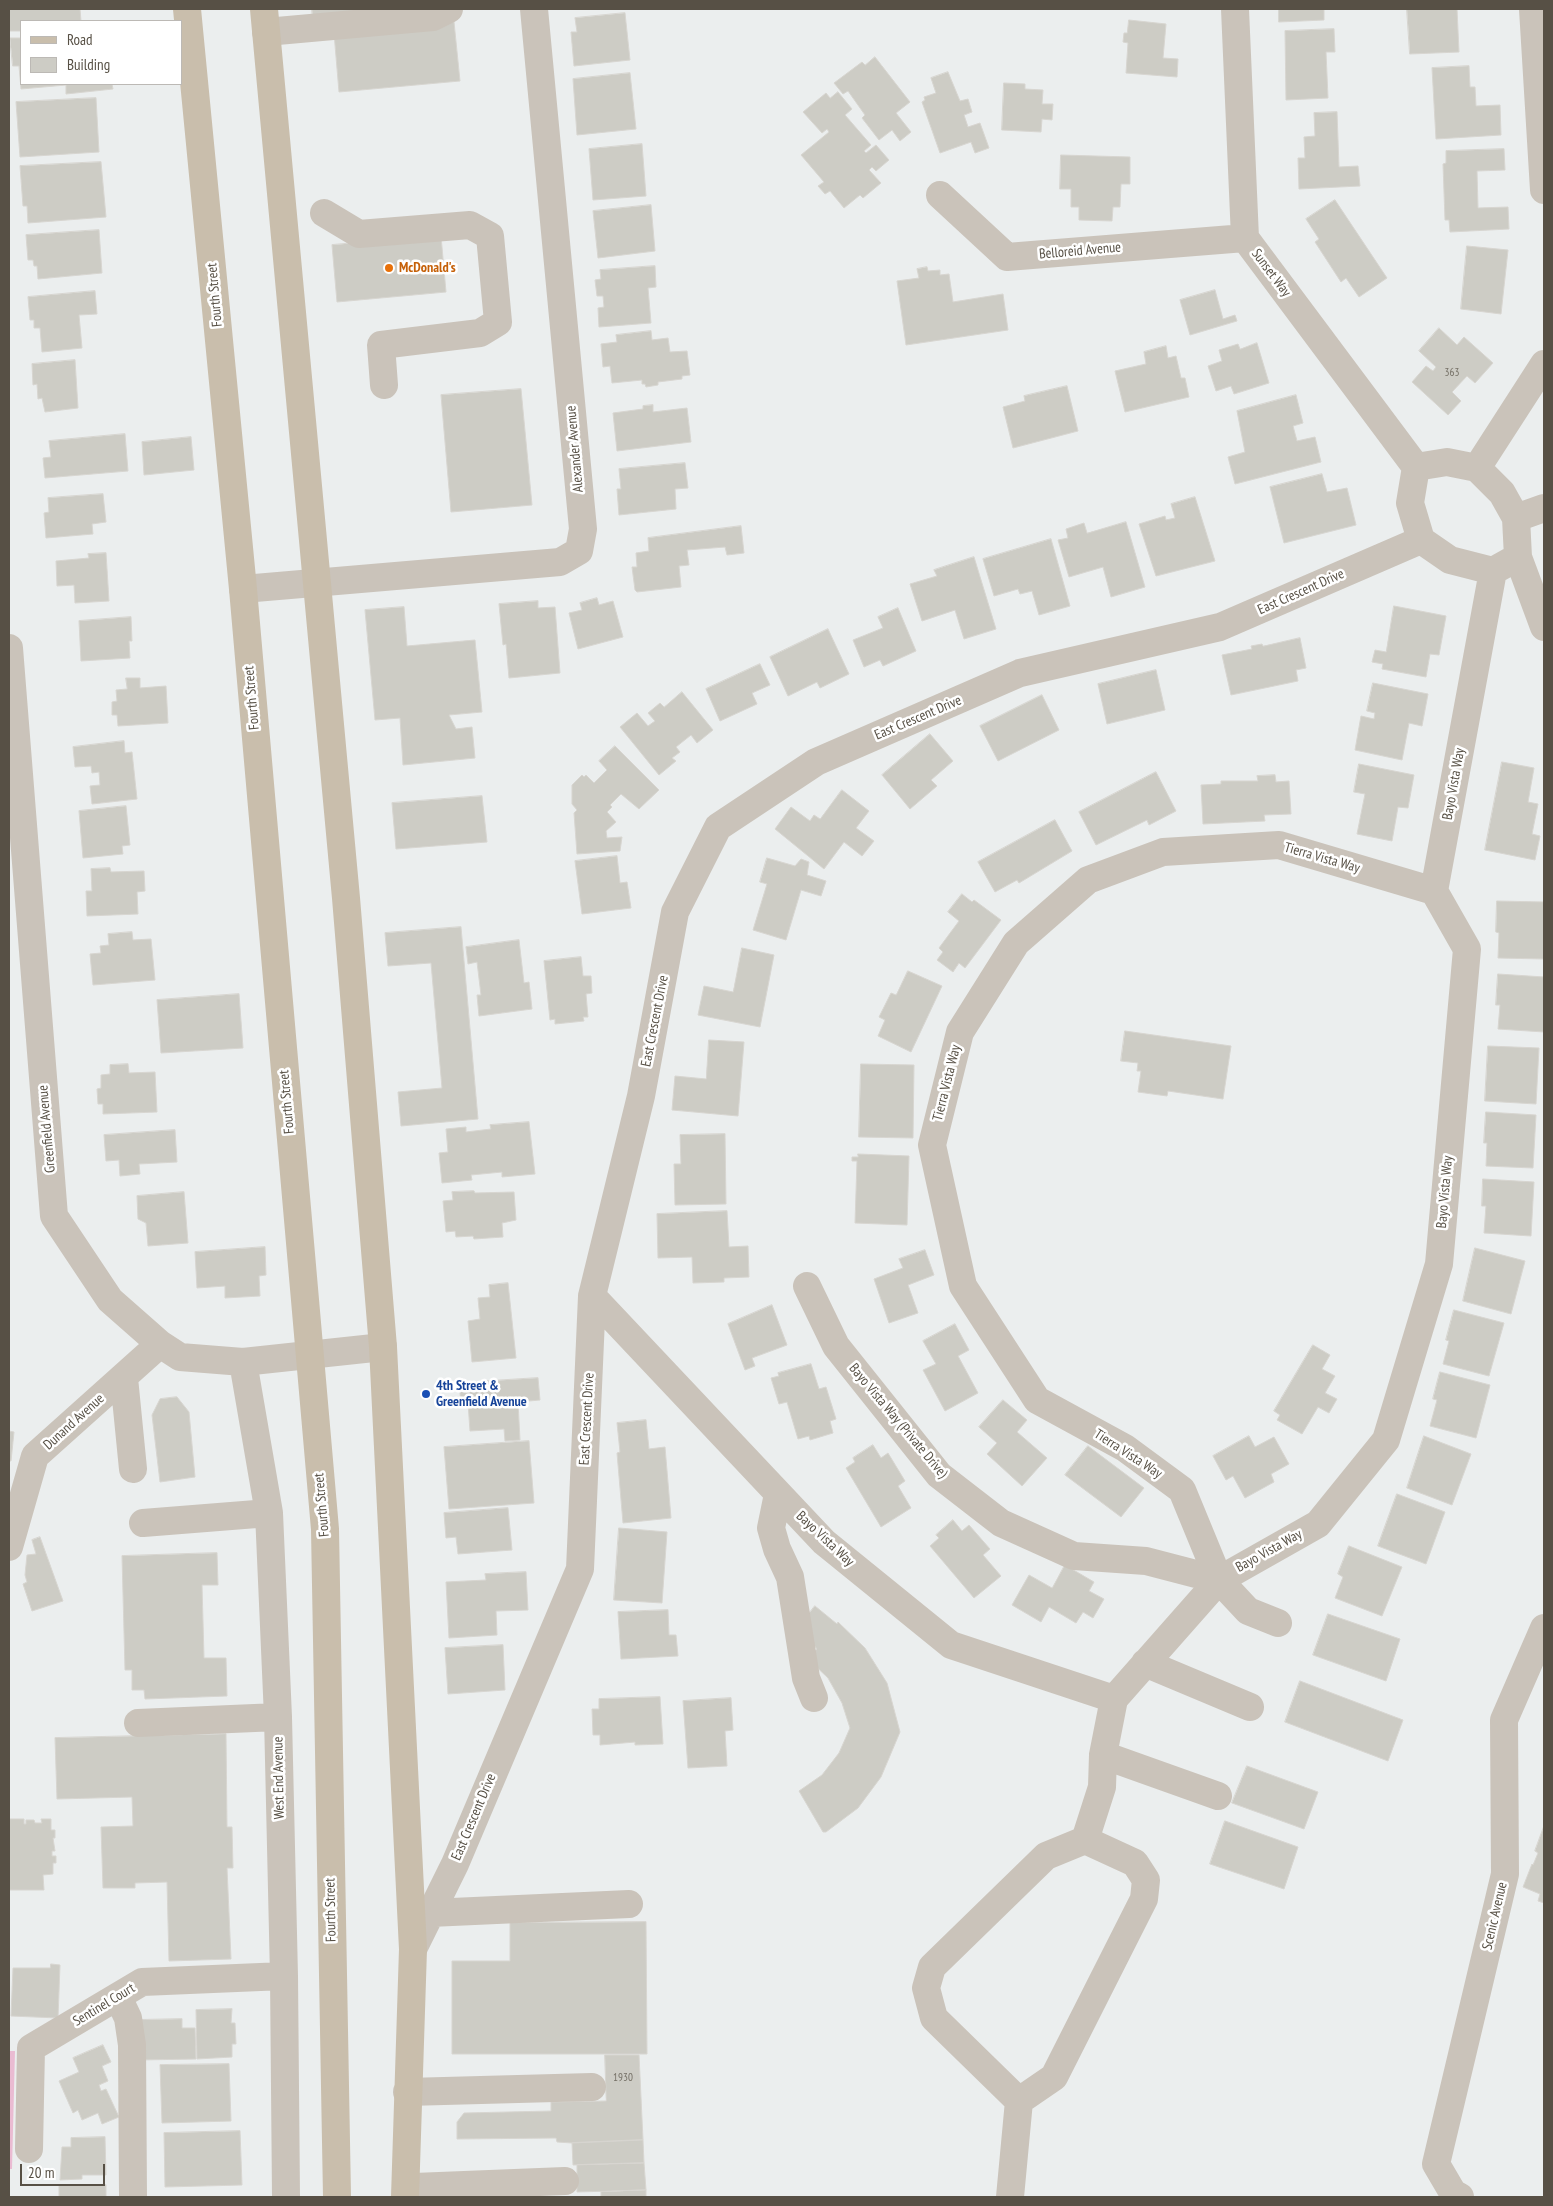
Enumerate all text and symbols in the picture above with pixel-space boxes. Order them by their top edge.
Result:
legend [20,20,182,85]
text: Road [67,30,93,49]
text: Building [67,55,110,74]
street label: Belloreid Avenue [1038,239,1122,263]
street label: Sunset Way [1248,246,1294,300]
place label: McDonald's [399,260,456,276]
street label: Fourth Street [204,262,226,328]
marker: McDonald's [383,262,395,274]
house number: 363 [1445,366,1459,380]
street label: Alexander Avenue [563,405,587,493]
street label: East Crescent Drive [1255,565,1347,619]
street label: Fourth Street [241,665,263,731]
street label: East Crescent Drive [872,692,964,744]
street label: Bayo Vista Way [1439,747,1469,821]
street label: Tierra Vista Way [1282,839,1362,877]
street label: East Crescent Drive [638,974,672,1068]
street label: Tierra Vista Way [929,1043,965,1123]
street label: Fourth Street [276,1069,298,1135]
street label: Greenfield Avenue [35,1084,59,1174]
street label: Bayo Vista Way [1433,1155,1457,1229]
street label: Bayo Vista Way (Private Drive) [845,1360,951,1482]
street label: East Crescent Drive [576,1372,598,1466]
place label: 4th Street & Greenfield Avenue [436,1378,527,1410]
marker: 4th Street & Greenfield Avenue [420,1388,432,1400]
street label: Dunand Avenue [40,1390,108,1454]
street label: Tierra Vista Way [1091,1426,1165,1482]
street label: Fourth Street [311,1472,333,1538]
street label: Bayo Vista Way [793,1508,857,1570]
street label: Bayo Vista Way [1233,1526,1305,1576]
street label: West End Avenue [270,1736,288,1820]
street label: East Crescent Drive [448,1771,500,1863]
street label: Fourth Street [322,1878,340,1942]
street label: Scenic Avenue [1479,1880,1511,1952]
street label: Sentinel Court [70,1980,138,2030]
house number: 1930 [613,2071,633,2085]
scale bar [22,2154,108,2186]
text: 20 m [28,2163,54,2182]

